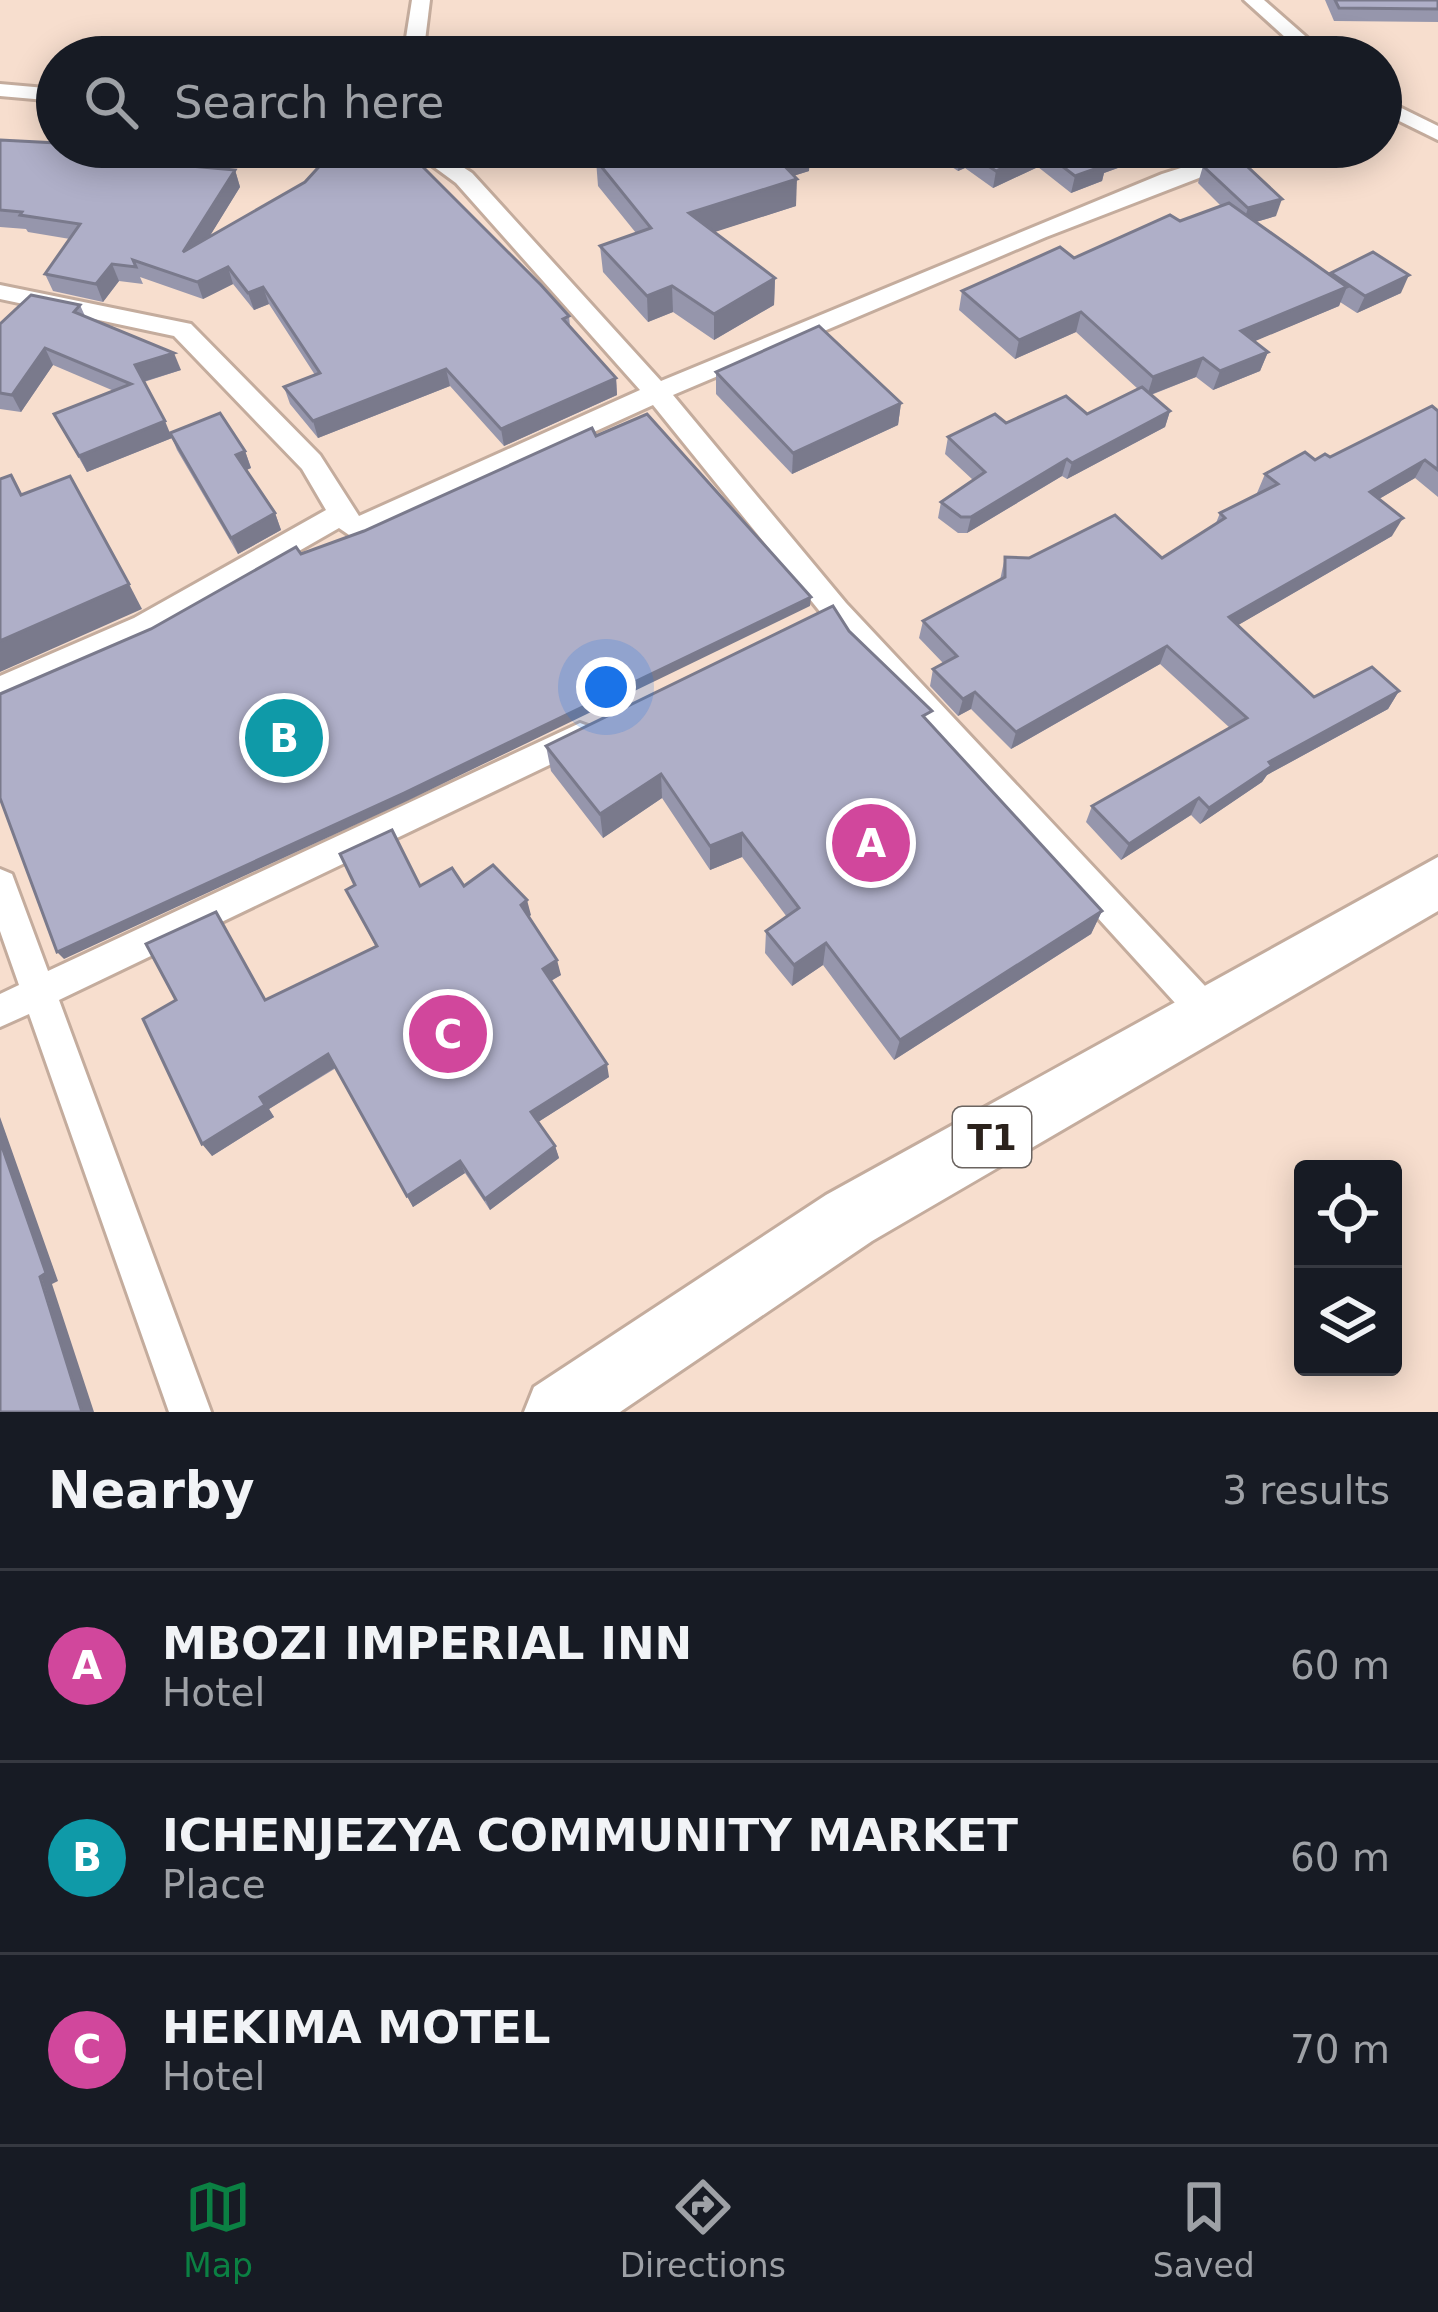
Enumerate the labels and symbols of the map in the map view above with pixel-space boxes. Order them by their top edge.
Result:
your location [576,657,636,717]
pin: B [245,693,323,783]
pin: A [832,798,910,888]
pin: C [409,989,487,1079]
road number: T1 [953,1107,1031,1167]

